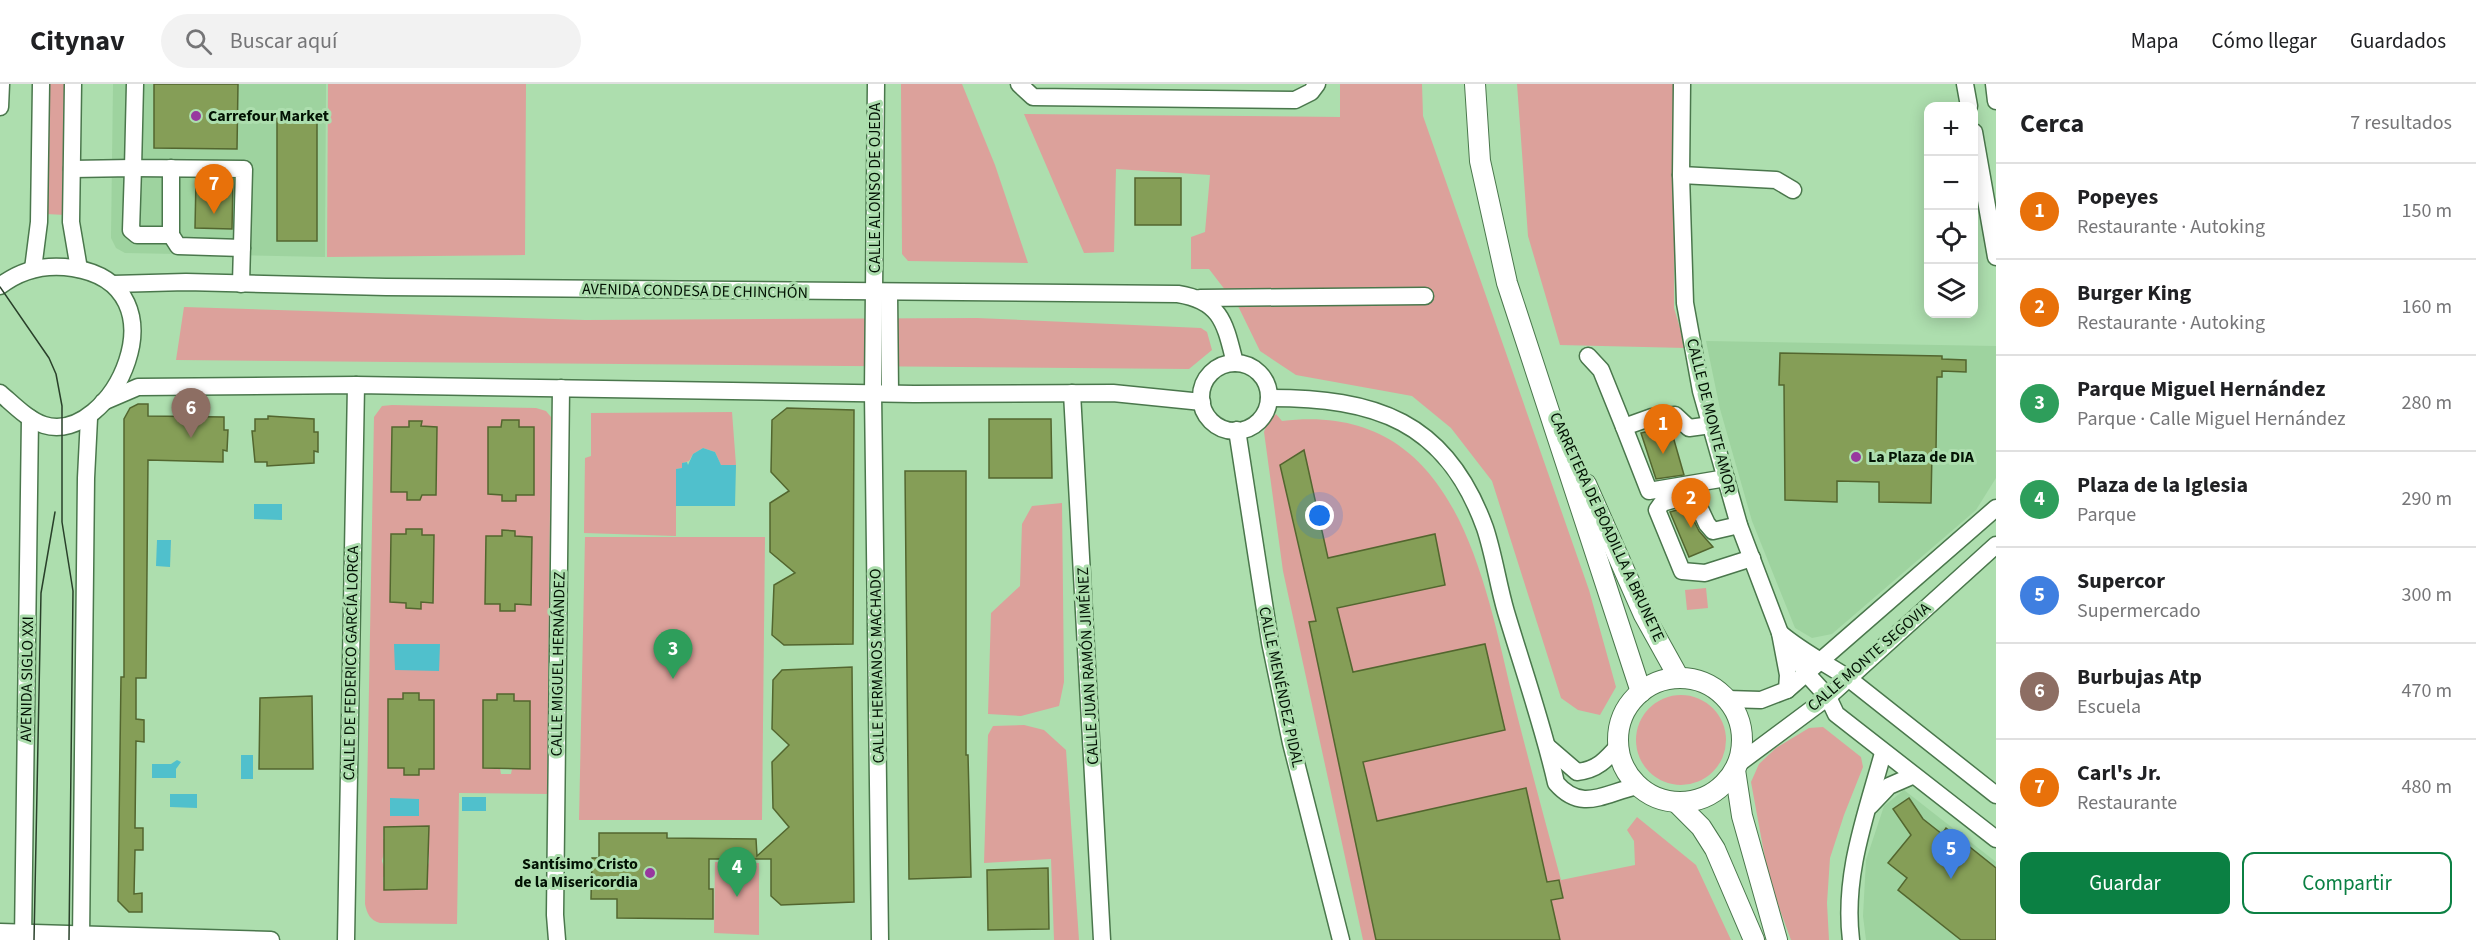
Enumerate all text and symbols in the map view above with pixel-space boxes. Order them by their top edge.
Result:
search box [161,14,581,68]
text: Citynav [30,21,125,61]
icon: search [182,25,215,58]
text: Buscar aquí [230,25,338,57]
text: Mapa [2131,26,2179,56]
text: Cómo llegar [2212,26,2317,56]
text: Guardados [2350,26,2446,56]
map controls [1924,102,1978,318]
button: + [1924,102,1978,156]
street label: CALLE ALONSO DE OJEDA [864,103,886,273]
place label: Carrefour Market [208,105,329,127]
text: Cerca [2020,105,2084,142]
marker: Carrefour Market [189,109,203,123]
text: 7 resultados [2350,109,2452,137]
button: − [1924,156,1978,210]
pin: 7 [194,164,234,214]
text: Popeyes [2077,181,2158,213]
text: 1 [2034,197,2045,225]
text: 150 m [2402,197,2452,225]
button: locate [1924,210,1978,264]
text: Restaurante · Autoking [2077,213,2265,241]
button: layers [1924,264,1978,318]
text: Burger King [2077,277,2191,309]
street label: AVENIDA CONDESA DE CHINCHÓN [582,278,808,304]
text: 2 [2034,293,2045,321]
text: 160 m [2402,293,2452,321]
text: Restaurante · Autoking [2077,309,2265,337]
street label: CALLE DE MONTE AMOR [1681,336,1741,496]
text: Parque Miguel Hernández [2077,373,2325,405]
pin: 6 [172,388,210,438]
text: 3 [2034,389,2045,417]
text: 280 m [2402,389,2452,417]
pin: 1 [1644,404,1682,454]
text: Parque · Calle Miguel Hernández [2077,405,2346,433]
street label: CARRETERA DE BOADILLA A BRUNETE [1544,409,1670,645]
place label: La Plaza de DIA [1868,446,1975,468]
marker: La Plaza de DIA [1849,450,1863,464]
text: Plaza de la Iglesia [2077,469,2248,501]
pin: 2 [1672,478,1710,528]
text: 4 [2034,485,2045,513]
text: 290 m [2402,485,2452,513]
your location [1305,501,1334,530]
text: Parque [2077,501,2136,529]
street label: CALLE DE FEDERICO GARCÍA LORCA [338,545,364,781]
text: Supercor [2077,565,2165,597]
street label: CALLE JUAN RAMÓN JIMÉNEZ [1072,567,1104,765]
street label: CALLE HERMANOS MACHADO [864,568,890,764]
street label: CALLE MIGUEL HERNÁNDEZ [545,571,571,757]
text: 5 [2034,581,2045,609]
text: 300 m [2402,581,2452,609]
street label: CALLE MONTE SEGOVIA [1803,597,1935,717]
text: Supermercado [2077,597,2201,625]
street label: CALLE MENÉNDEZ PIDAL [1253,605,1309,770]
street label: AVENIDA SIGLO XXI [15,616,39,742]
pin: 3 [654,630,692,679]
text: Burbujas Atp [2077,661,2202,693]
text: 6 [2034,677,2045,705]
text: 470 m [2402,677,2452,705]
text: Escuela [2077,693,2141,721]
text: Carl's Jr. [2077,757,2161,789]
text: 7 [2034,773,2045,801]
text: 480 m [2402,773,2452,801]
text: Restaurante [2077,789,2177,817]
pin: 5 [1932,830,1970,879]
pin: 4 [718,848,756,897]
button: Guardar [2020,852,2230,914]
button: Compartir [2242,852,2452,914]
place label: Santísimo Cristo de la Misericordia [514,853,638,893]
marker: Santísimo Cristo de la Misericordia [643,866,657,880]

